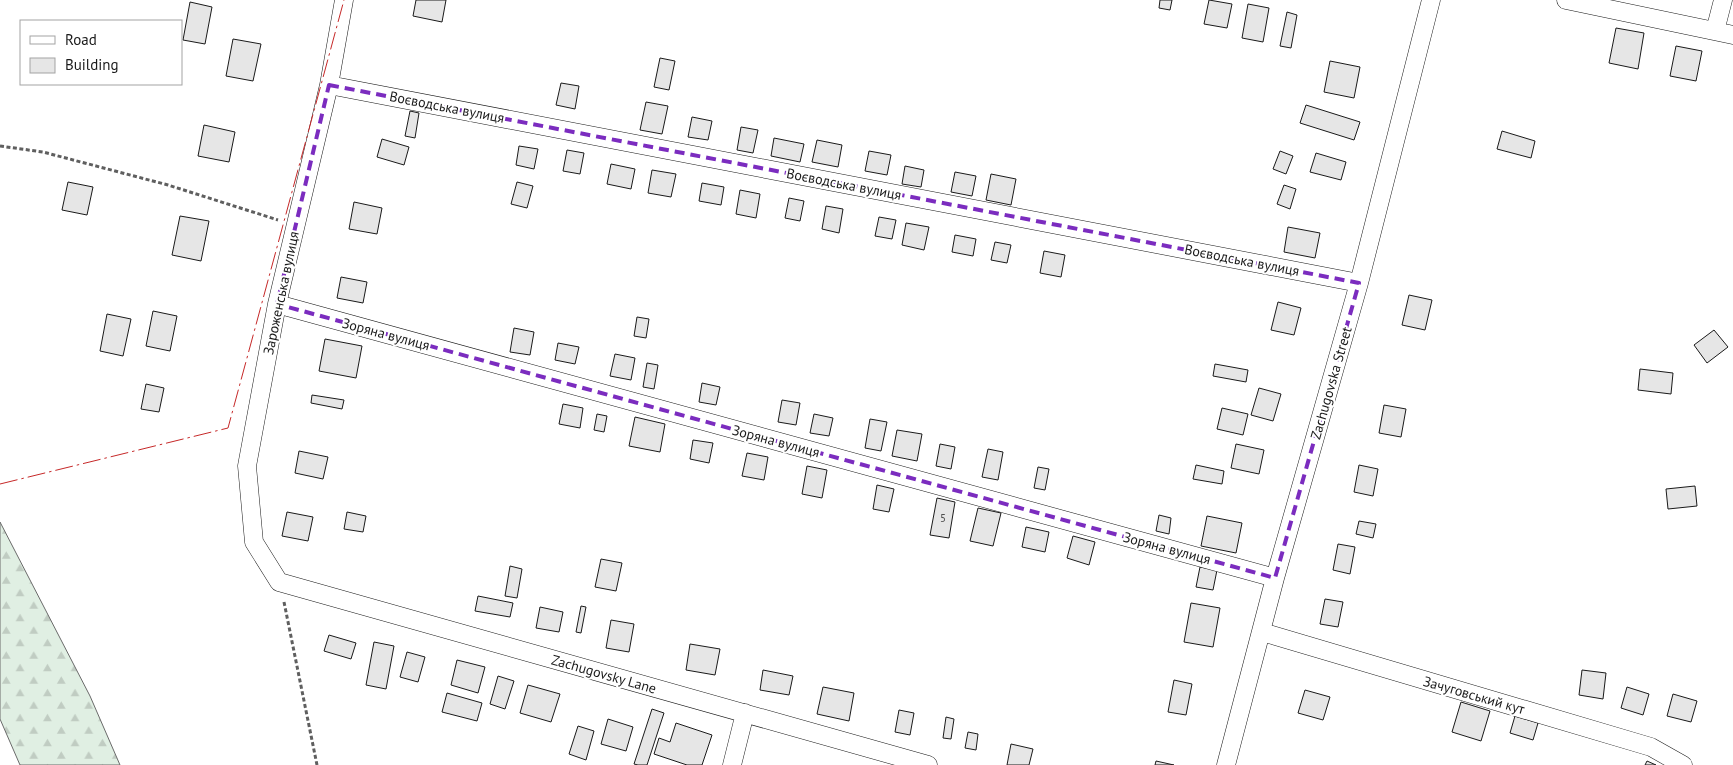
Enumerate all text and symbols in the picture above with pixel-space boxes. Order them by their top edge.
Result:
legend [20,20,182,85]
text: Road [65,30,97,49]
text: Building [65,55,119,74]
street label: Воєводська вулиця [388,87,506,127]
street label: Воєводська вулиця [785,164,903,204]
street label: Зароженська вулиця [259,230,303,356]
street label: Воєводська вулиця [1183,240,1301,280]
street label: Зоряна вулиця [340,314,432,354]
street label: Zachugovska Street [1306,324,1356,441]
street label: Зоряна вулиця [730,421,822,461]
house number: 5 [940,511,946,525]
street label: Зоряна вулиця [1121,528,1213,568]
street label: Zachugovsky Lane [549,650,659,698]
street label: Зачуговський кут [1421,672,1527,718]

